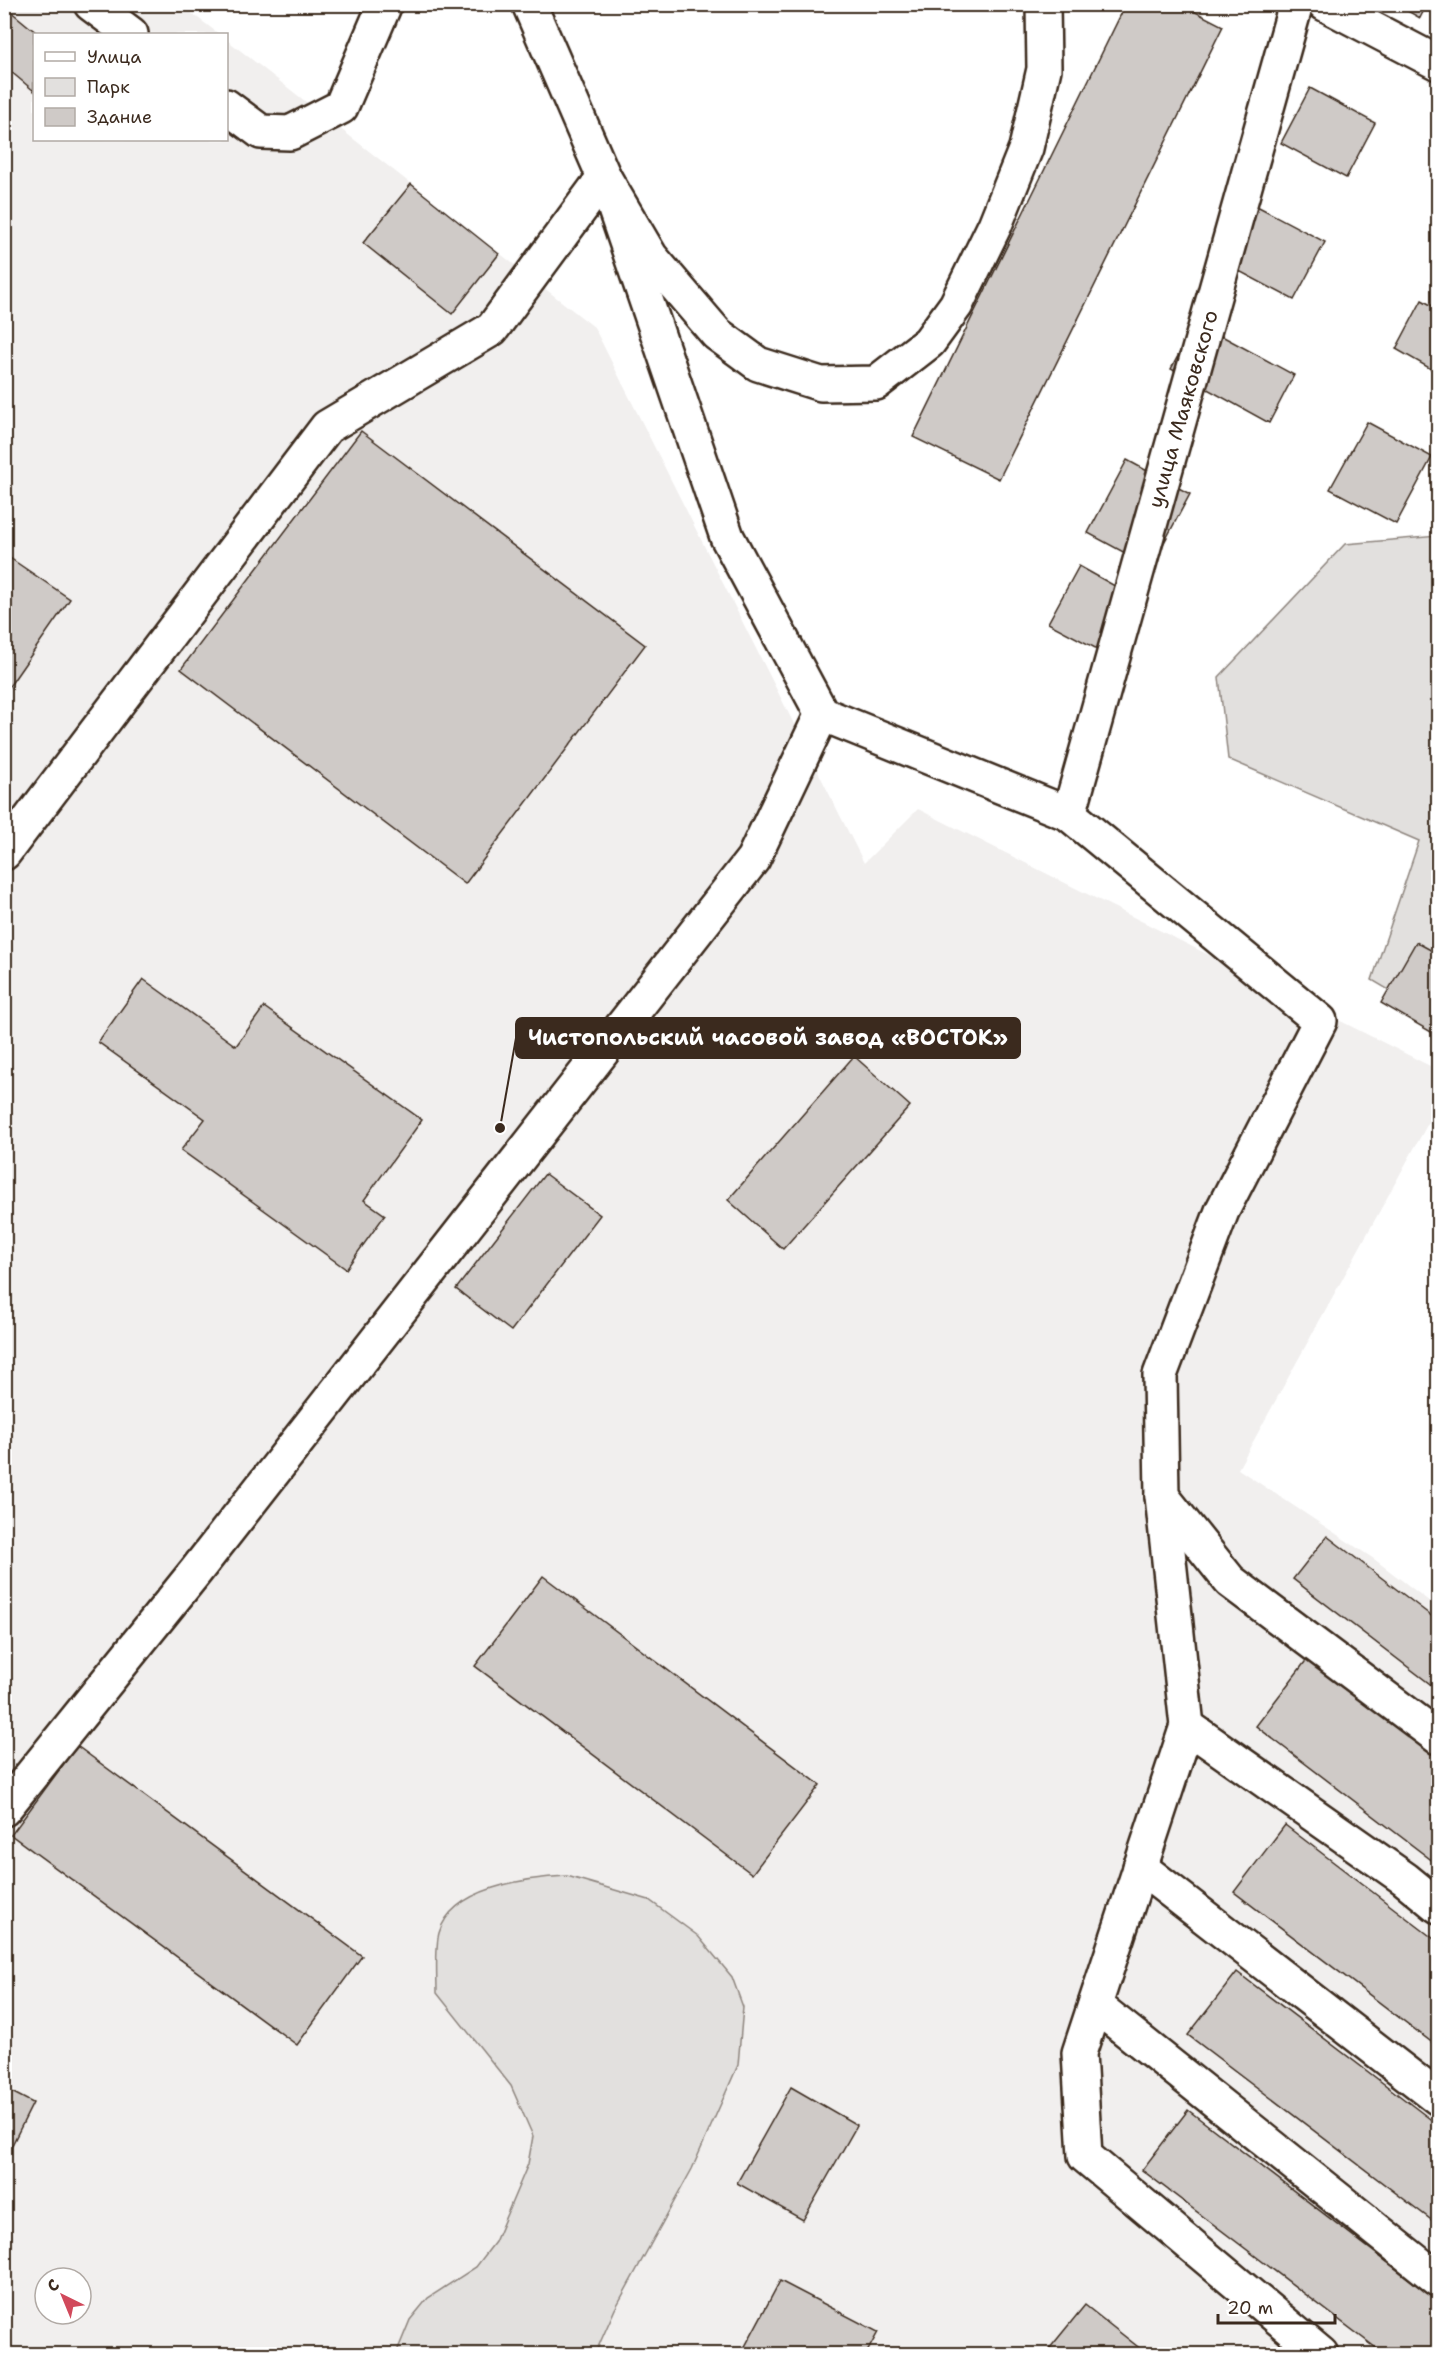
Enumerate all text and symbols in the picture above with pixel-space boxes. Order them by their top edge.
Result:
legend [33,33,228,141]
text: Улица [87,45,141,69]
text: Парк [87,75,130,99]
text: Здание [87,105,152,129]
street label: улица Маяковского [1141,307,1225,511]
callout: Чистопольский часовой завод «ВОСТОК» [516,1018,1020,1058]
text: Чистопольский часовой завод «ВОСТОК» [528,1023,1008,1052]
north arrow [33,2266,93,2326]
text: С [42,2274,64,2296]
scale bar [1218,2287,1335,2325]
text: 20 m [1227,2296,1273,2320]

